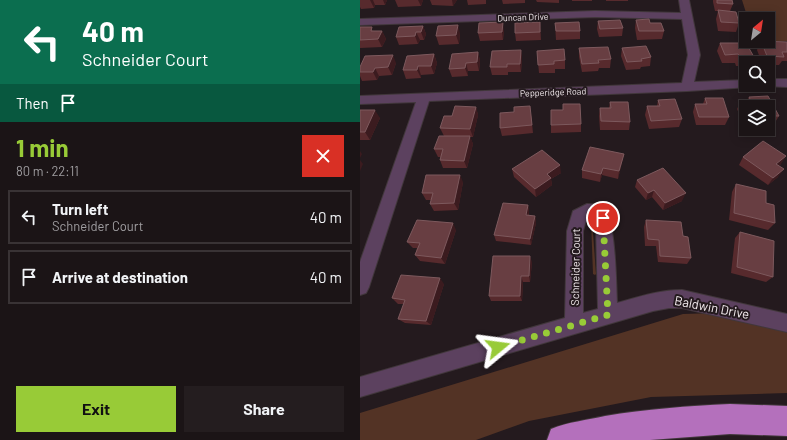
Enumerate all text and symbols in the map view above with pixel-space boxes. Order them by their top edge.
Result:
street label: Duncan Drive [497,11,549,23]
north arrow [739,12,775,48]
map controls [739,12,775,136]
text: 40 m [82,14,144,48]
icon: left [16,16,68,68]
text: Schneider Court [82,48,209,70]
button: search [739,56,775,92]
street label: Pepperidge Road [520,85,586,99]
icon: arrive [57,92,79,114]
text: Then [16,94,49,112]
button: layers [739,100,775,136]
text: 1 min [16,133,69,162]
button: close [302,135,344,177]
text: 80 m · 22:11 [16,163,79,179]
text: Turn left [52,200,108,218]
pin [586,201,620,235]
icon: left [18,206,40,228]
icon: arrive [592,207,614,229]
text: 40 m [310,208,342,226]
text: Schneider Court [52,218,143,234]
street label: Schneider Court [568,228,582,306]
icon: arrive [18,266,40,288]
text: Arrive at destination [52,268,188,286]
text: 40 m [310,268,342,286]
street label: Baldwin Drive [673,292,751,322]
position arrow [477,326,519,368]
button: Exit [16,386,176,432]
button: Share [184,386,344,432]

